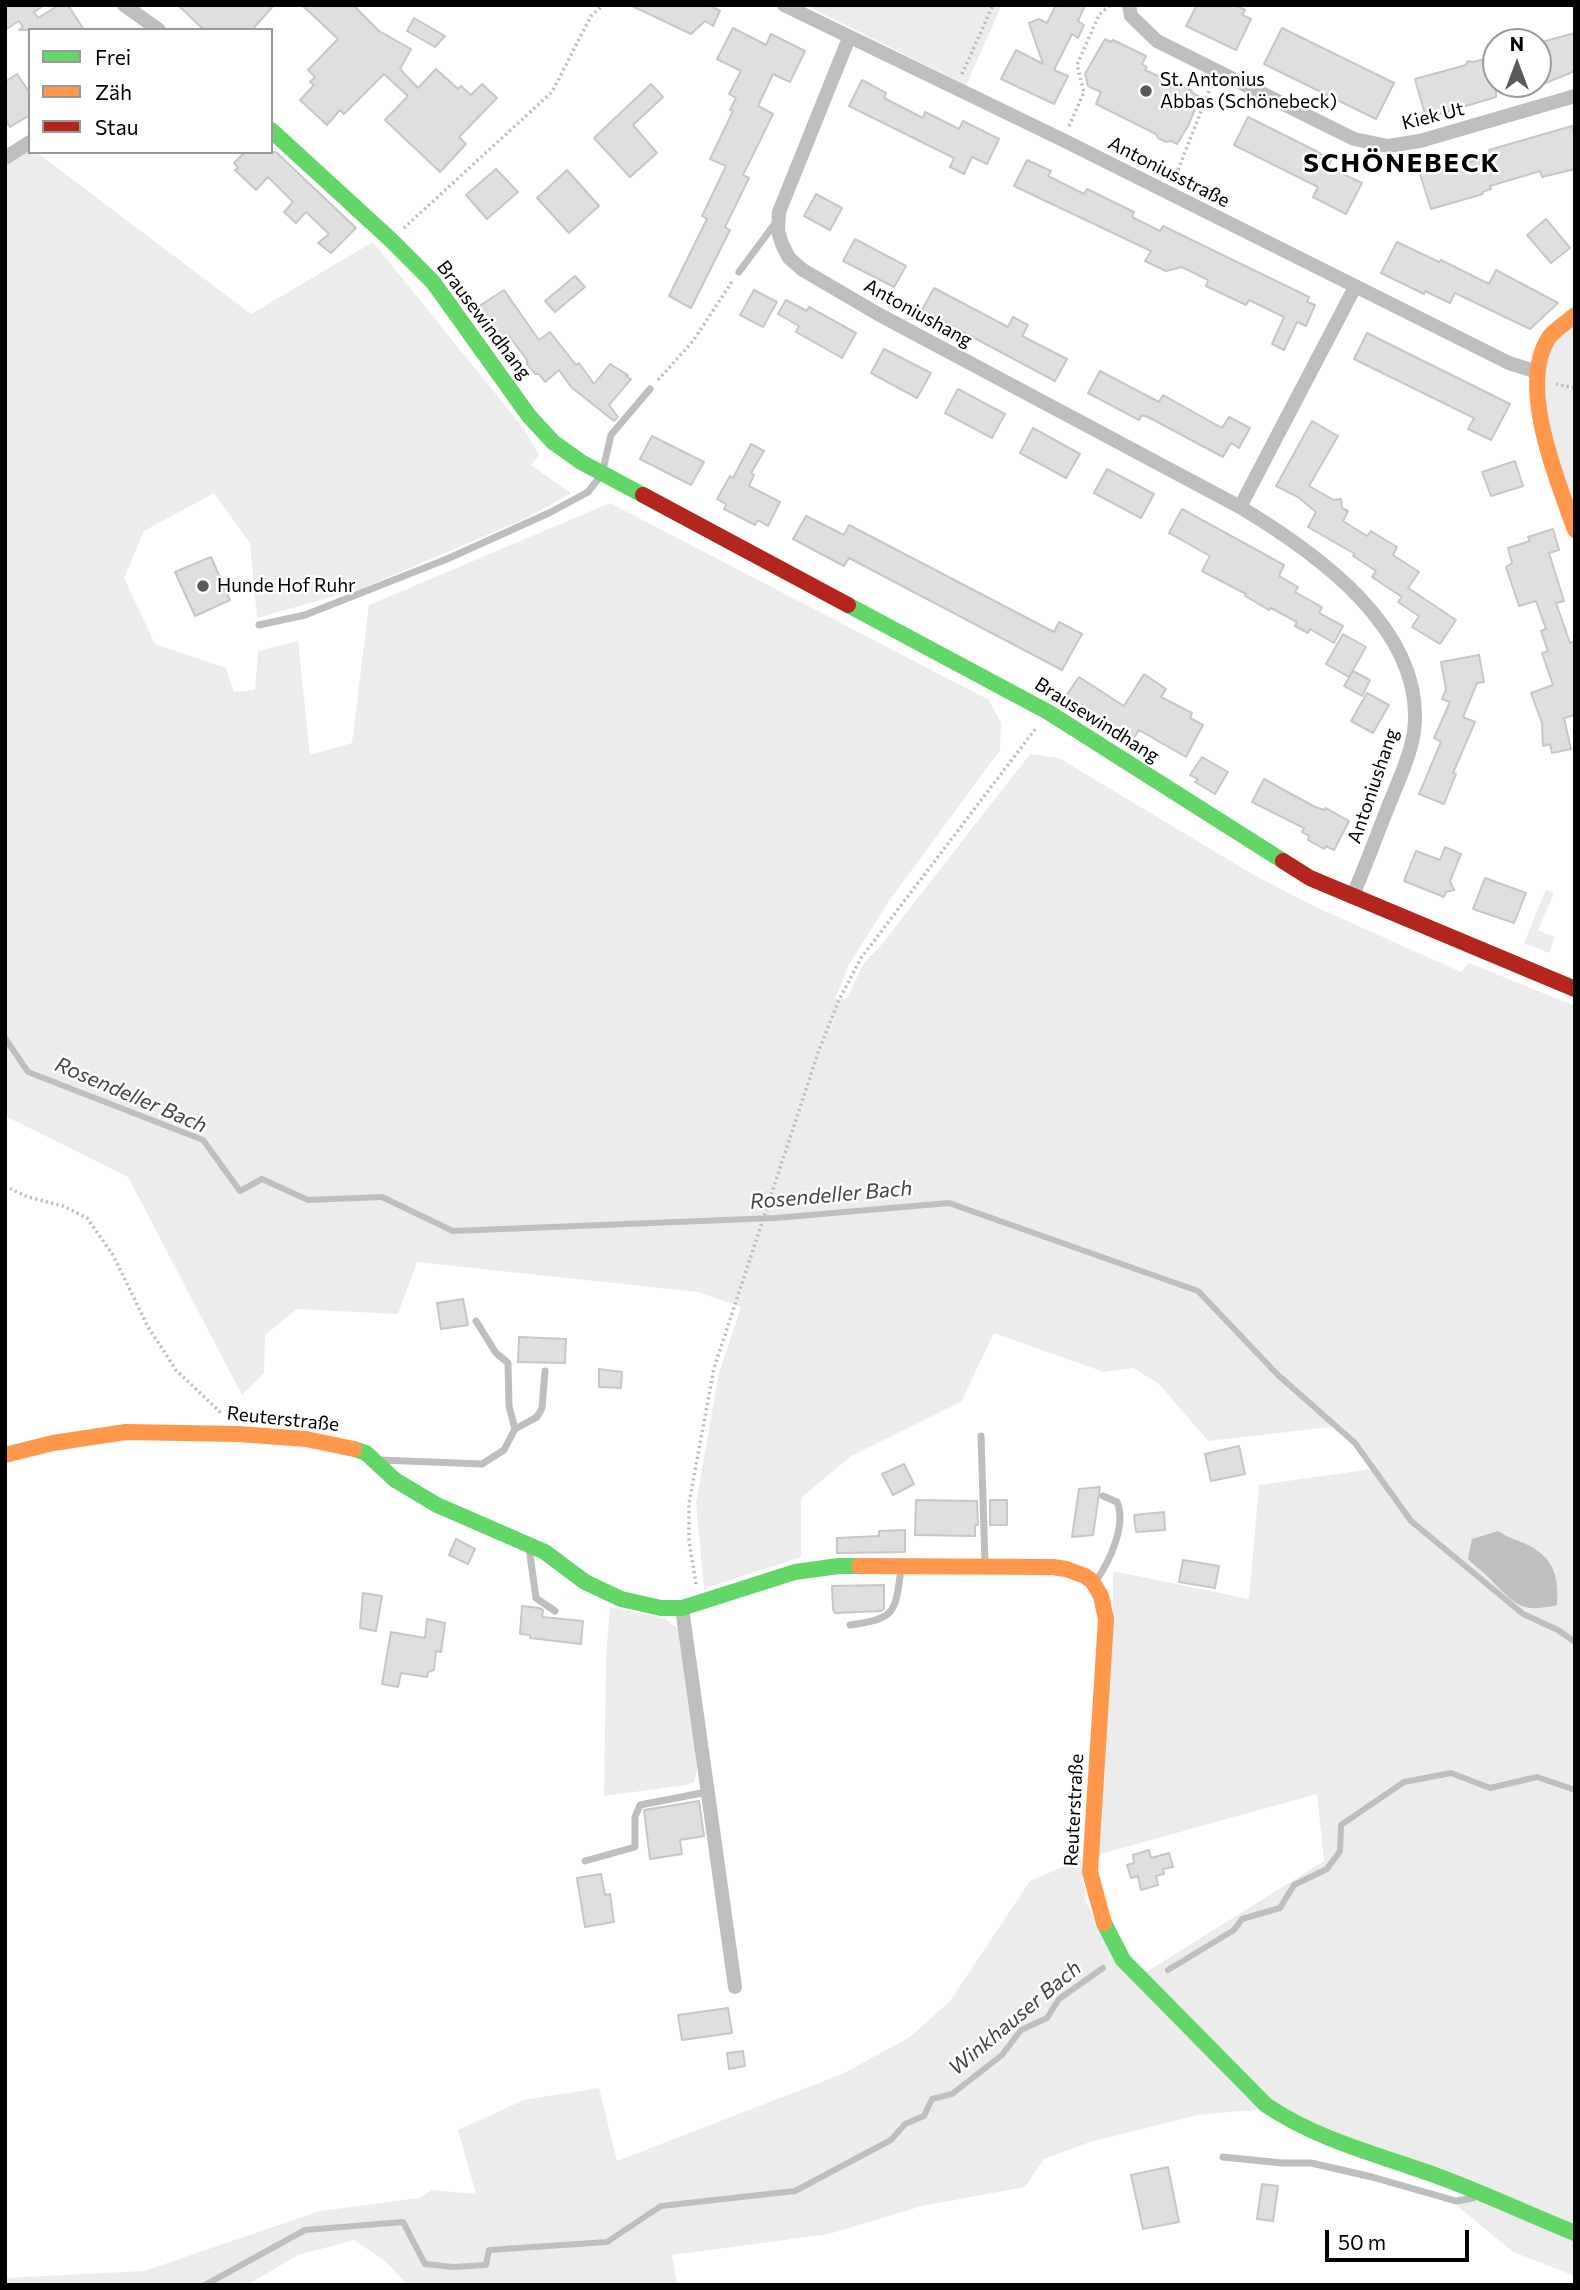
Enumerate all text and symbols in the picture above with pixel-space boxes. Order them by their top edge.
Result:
legend [28,28,273,154]
north arrow [1482,28,1552,98]
text: N [1510,32,1524,55]
text: Frei [95,44,131,69]
place label: St. Antonius Abbas (Schönebeck) [1160,69,1337,113]
text: Zäh [95,79,132,104]
marker: St. Antonius Abbas (Schönebeck) [1138,83,1154,99]
street label: Kiek Ut [1400,97,1466,135]
text: Stau [95,114,138,139]
street label: Antoniusstraße [1104,132,1234,212]
district label: SCHÖNEBECK [1304,147,1500,179]
street label: Brausewindhang [432,256,536,384]
street label: Antoniushang [860,274,976,352]
place label: Hunde Hof Ruhr [217,575,356,597]
marker: Hunde Hof Ruhr [195,578,211,594]
street label: Brausewindhang [1030,673,1164,767]
street label: Antoniushang [1343,726,1403,846]
water label: Rosendeller Bach [51,1052,211,1138]
water label: Rosendeller Bach [749,1175,913,1215]
street label: Reuterstraße [226,1402,340,1436]
street label: Reuterstraße [1060,1753,1088,1867]
water label: Winkhauser Bach [944,1955,1086,2081]
scale bar [1328,2216,1472,2260]
text: 50 m [1338,2229,1386,2254]

